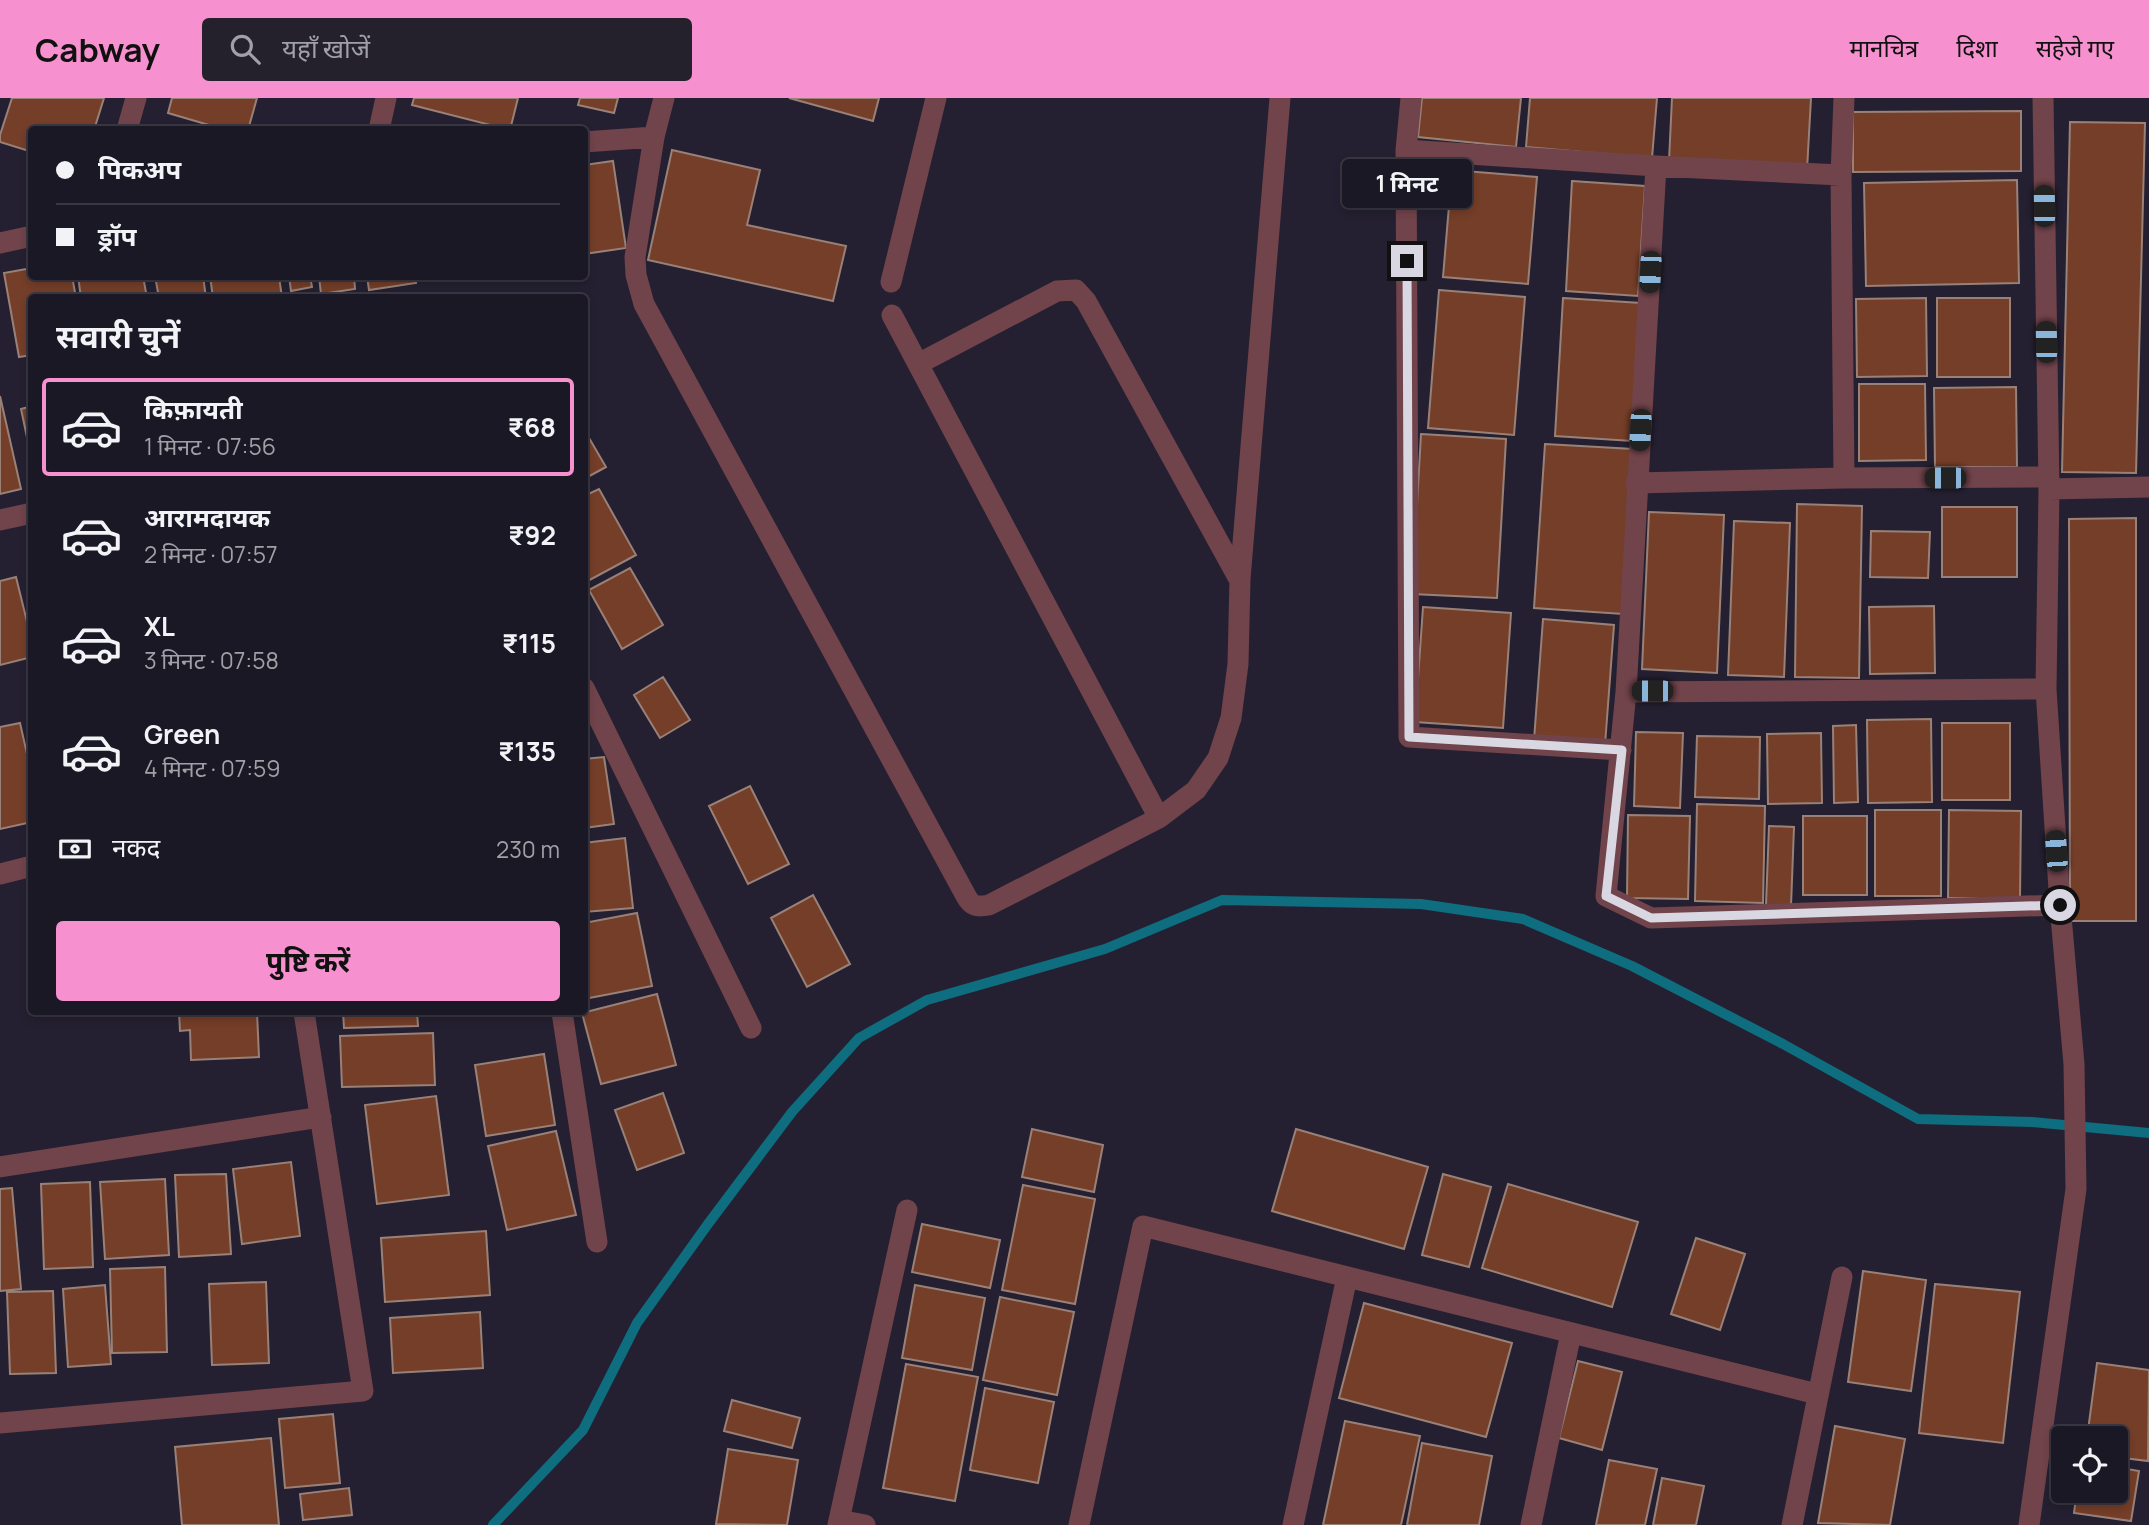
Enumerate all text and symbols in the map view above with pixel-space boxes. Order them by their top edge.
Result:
search box [202,18,692,81]
text: Cabway [35,27,160,72]
icon: search [226,30,264,68]
text: यहाँ खोजें [282,30,370,66]
text: मानचित्र [1850,31,1918,64]
text: दिशा [1956,31,1998,64]
text: सहेजे गए [2036,31,2114,64]
text: पिकअप [98,151,181,187]
callout: 1 मिनट [1342,159,1472,208]
text: 1 मिनट [1376,167,1438,199]
car [2034,185,2055,227]
text: ड्रॉप [98,218,136,254]
route end [1391,245,1423,277]
car [1639,250,1662,294]
text: सवारी चुनें [56,314,180,358]
car [2036,321,2057,363]
text: किफ़ायती [144,391,243,427]
icon: car [60,396,123,459]
car [1629,408,1652,452]
text: ₹68 [508,409,556,445]
text: 1 मिनट · 07:56 [144,430,276,462]
car [1925,468,1967,489]
text: आरामदायक [144,499,270,535]
icon: car [60,504,123,567]
text: ₹92 [508,517,556,553]
text: 2 मिनट · 07:57 [144,538,277,570]
text: XL [144,608,175,644]
icon: car [60,612,123,675]
text: ₹115 [502,625,556,661]
text: 3 मिनट · 07:58 [144,644,279,676]
car [1632,681,1674,702]
text: Green [144,716,220,752]
icon: car [60,720,123,783]
text: ₹135 [498,733,556,769]
text: 4 मिनट · 07:59 [144,752,281,784]
text: नकद [112,829,160,865]
car [2045,829,2068,873]
icon: cash [56,830,94,868]
text: 230 m [496,833,560,865]
route start [2044,889,2076,921]
button: पुष्टि करें [56,921,560,1001]
map controls [2051,1426,2128,1503]
button: locate [2051,1426,2128,1503]

